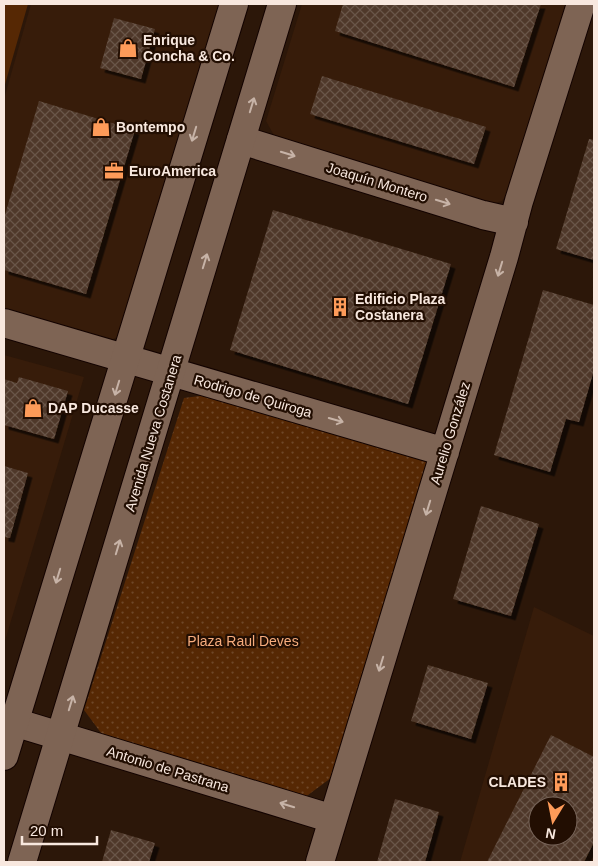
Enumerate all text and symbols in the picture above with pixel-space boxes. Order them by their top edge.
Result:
place label: Enrique Concha & Co. [143,32,235,64]
shop icon: Enrique Concha & Co. [117,37,139,59]
one-way arrow [248,98,258,114]
shop icon: Bontempo [90,116,112,138]
place label: Bontempo [116,119,185,135]
one-way arrow [188,126,198,142]
one-way arrow [280,150,295,159]
street label: Joaquín Montero [324,159,430,205]
office icon: EuroAmerica [103,160,125,182]
place label: EuroAmerica [129,163,216,179]
one-way arrow [435,198,451,208]
one-way arrow [200,253,210,269]
one-way arrow [495,260,505,276]
place label: Edificio Plaza Costanera [355,291,445,323]
building icon: Edificio Plaza Costanera [329,296,351,318]
street label: Avenida Nueva Costanera [121,352,185,513]
street label: Rodrigo de Quiroga [192,371,314,421]
one-way arrow [111,379,121,395]
street label: Aurelio González [427,380,473,486]
shop icon: DAP Ducasse [22,397,44,419]
place label: DAP Ducasse [48,400,139,416]
one-way arrow [327,415,343,425]
one-way arrow [422,500,432,516]
one-way arrow [114,540,124,556]
one-way arrow [53,568,63,584]
park label: Plaza Raul Deves [187,633,299,649]
one-way arrow [375,655,385,671]
one-way arrow [67,695,77,711]
street label: Antonio de Pastrana [105,743,231,795]
building icon: CLADES [550,771,572,793]
place label: CLADES [488,774,546,790]
north arrow [528,796,578,846]
one-way arrow [279,799,295,809]
scale bar [22,814,98,846]
text: 20 m [30,822,63,839]
text: N [544,825,557,843]

